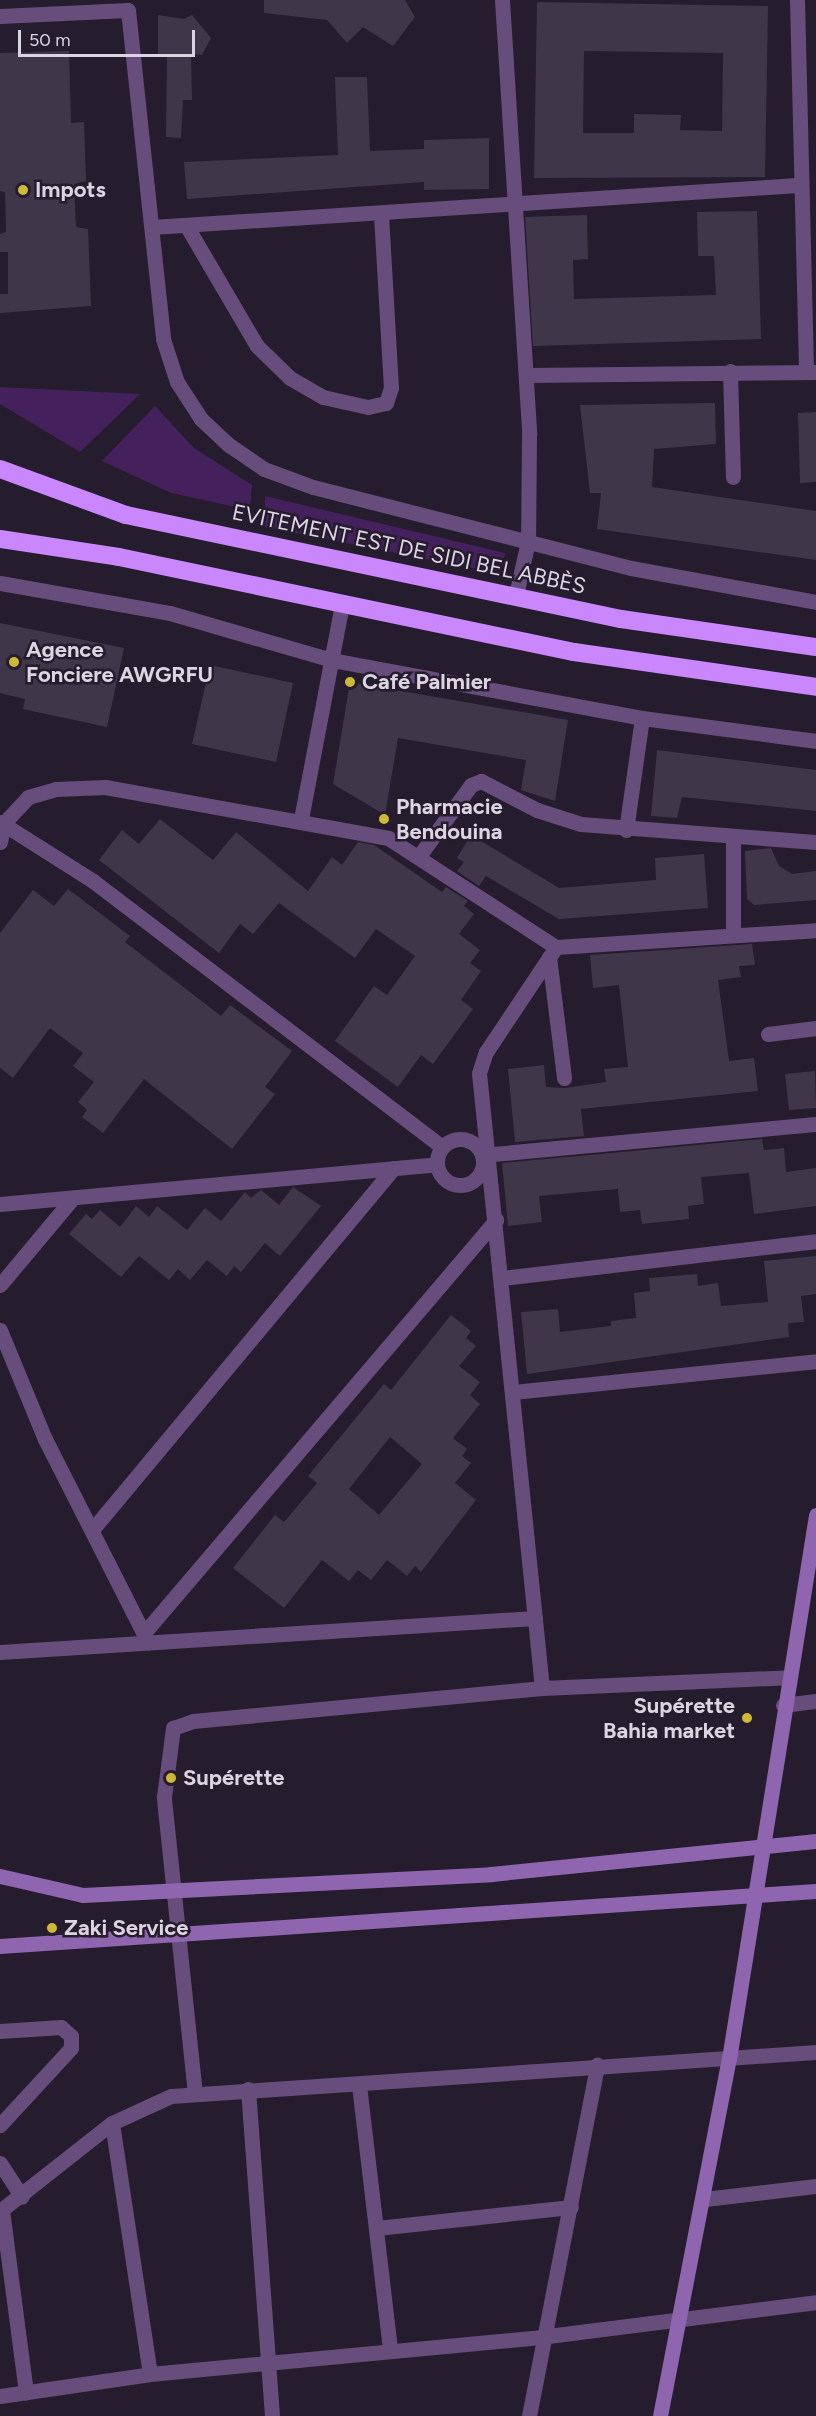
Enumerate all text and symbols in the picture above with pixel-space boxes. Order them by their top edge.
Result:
scale bar [21,18,198,56]
text: 50 m [29,29,71,51]
place label: Impots [35,177,106,203]
marker: Impots [16,183,30,197]
street label: EVITEMENT EST DE SIDI BEL ABBÈS [230,499,588,599]
place label: Agence Fonciere AWGRFU [26,636,213,688]
marker: Agence Fonciere AWGRFU [7,655,21,669]
place label: Café Palmier [362,669,491,695]
marker: Café Palmier [343,675,357,689]
place label: Pharmacie Bendouina [396,793,503,844]
marker: Pharmacie Bendouina [377,812,391,826]
place label: Supérette Bahia market [603,1692,735,1744]
marker: Supérette Bahia market [740,1711,754,1725]
place label: Supérette [183,1765,285,1791]
marker: Supérette [164,1771,178,1785]
place label: Zaki Service [64,1915,189,1941]
marker: Zaki Service [45,1921,59,1935]

